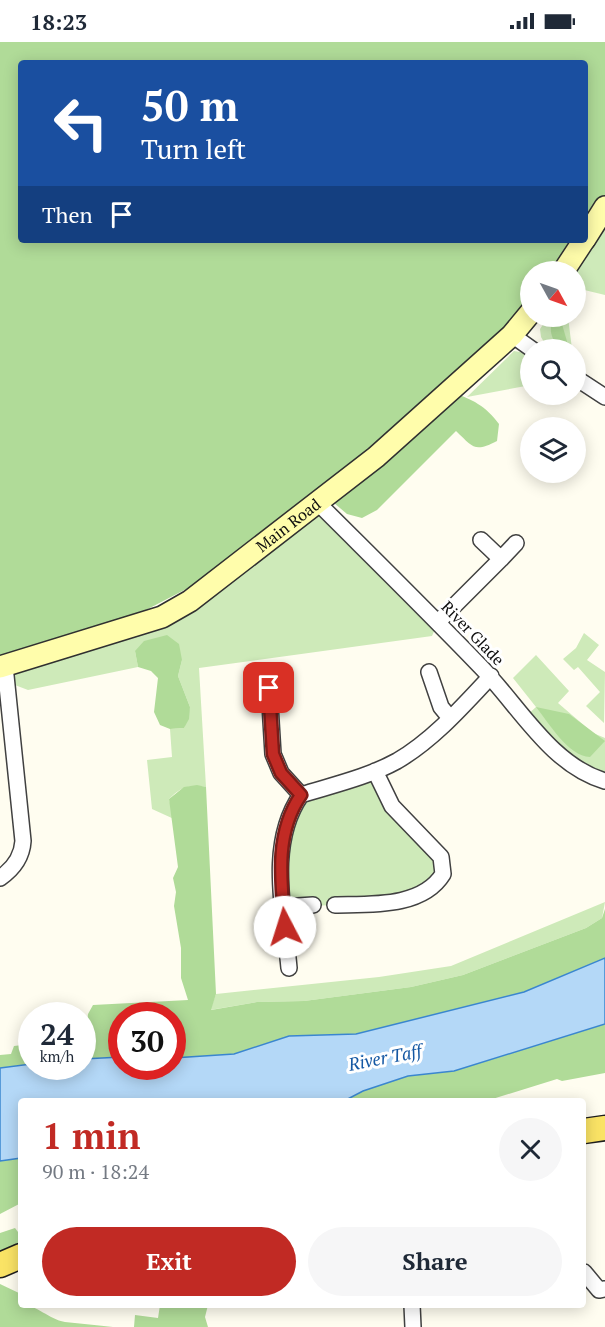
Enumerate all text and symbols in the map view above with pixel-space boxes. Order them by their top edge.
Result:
text: 18:23 [30,7,87,36]
text: 50 m [141,77,239,133]
icon: left [42,84,120,162]
text: Turn left [141,131,246,167]
icon: arrive [105,198,138,231]
text: Then [42,200,93,229]
north arrow [520,261,586,327]
map controls [520,261,586,483]
button: search [520,339,586,405]
button: layers [520,417,586,483]
street label: Main Road [251,493,325,557]
street label: River Glade [437,596,509,670]
pin [243,662,294,713]
icon: arrive [252,671,285,704]
position arrow [253,895,317,959]
speed limit sign: 30 [108,1002,186,1080]
text: 24 [40,1014,74,1054]
water label: River Taff [345,1037,427,1076]
text: km/h [40,1046,74,1066]
text: 1 min [42,1112,140,1159]
button: close [499,1118,562,1181]
text: 90 m · 18:24 [42,1158,149,1185]
button: Exit [42,1227,296,1296]
button: Share [308,1227,562,1296]

